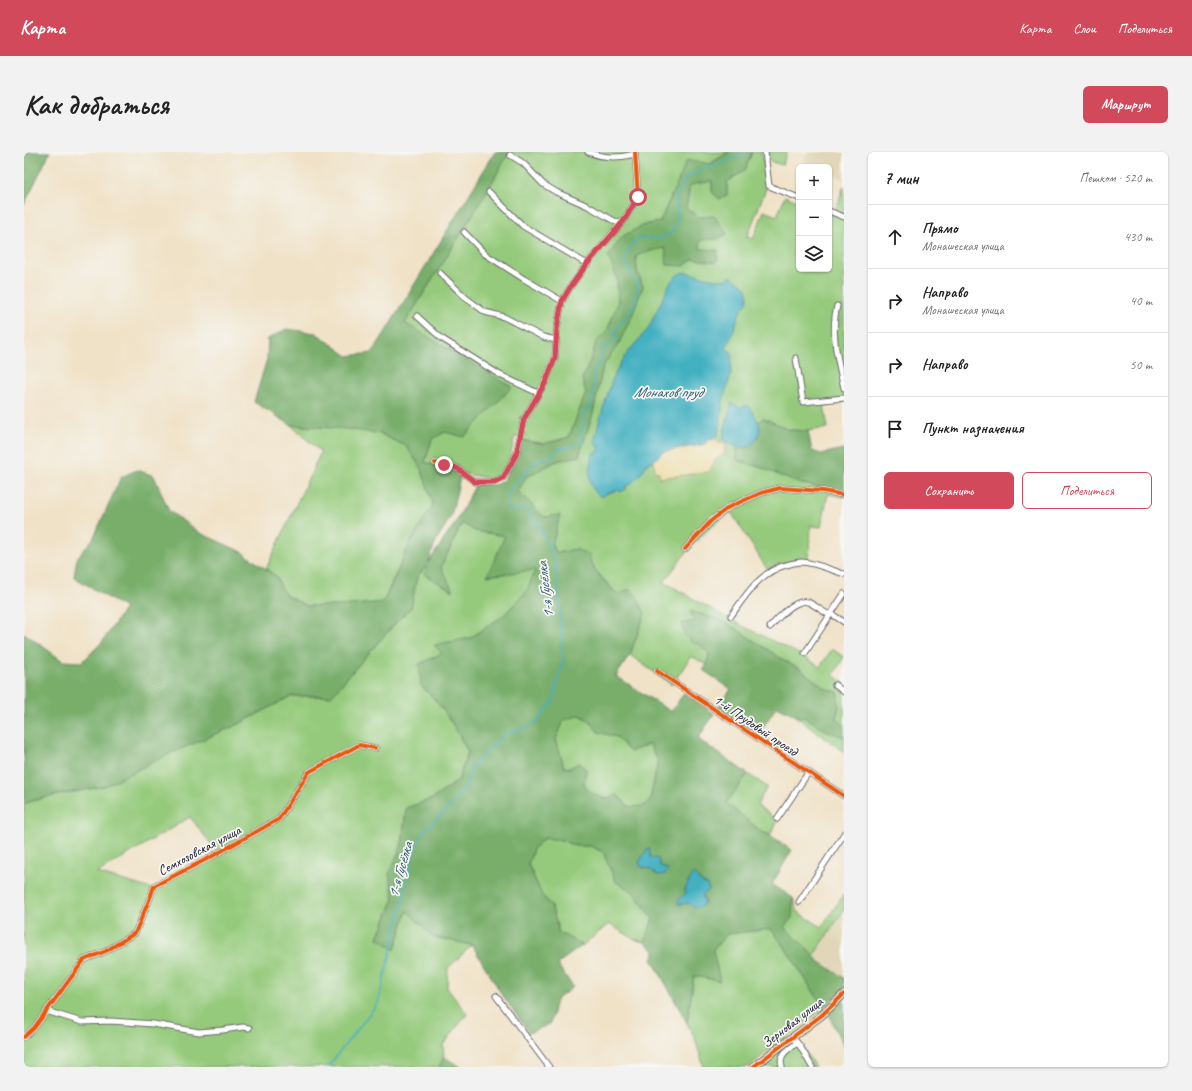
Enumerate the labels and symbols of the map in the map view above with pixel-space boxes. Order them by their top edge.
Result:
route start [629,188,647,206]
water label: Монахов пруд [634,383,705,402]
route end [435,456,453,474]
water label: 1-я Гусёлка [532,559,558,619]
street label: 1-й Прудовый проезд [711,691,803,761]
street label: Семхозовская улица [155,821,245,879]
water label: 1-я Гусёлка [383,839,418,900]
street label: Зерновая улица [758,993,827,1051]

